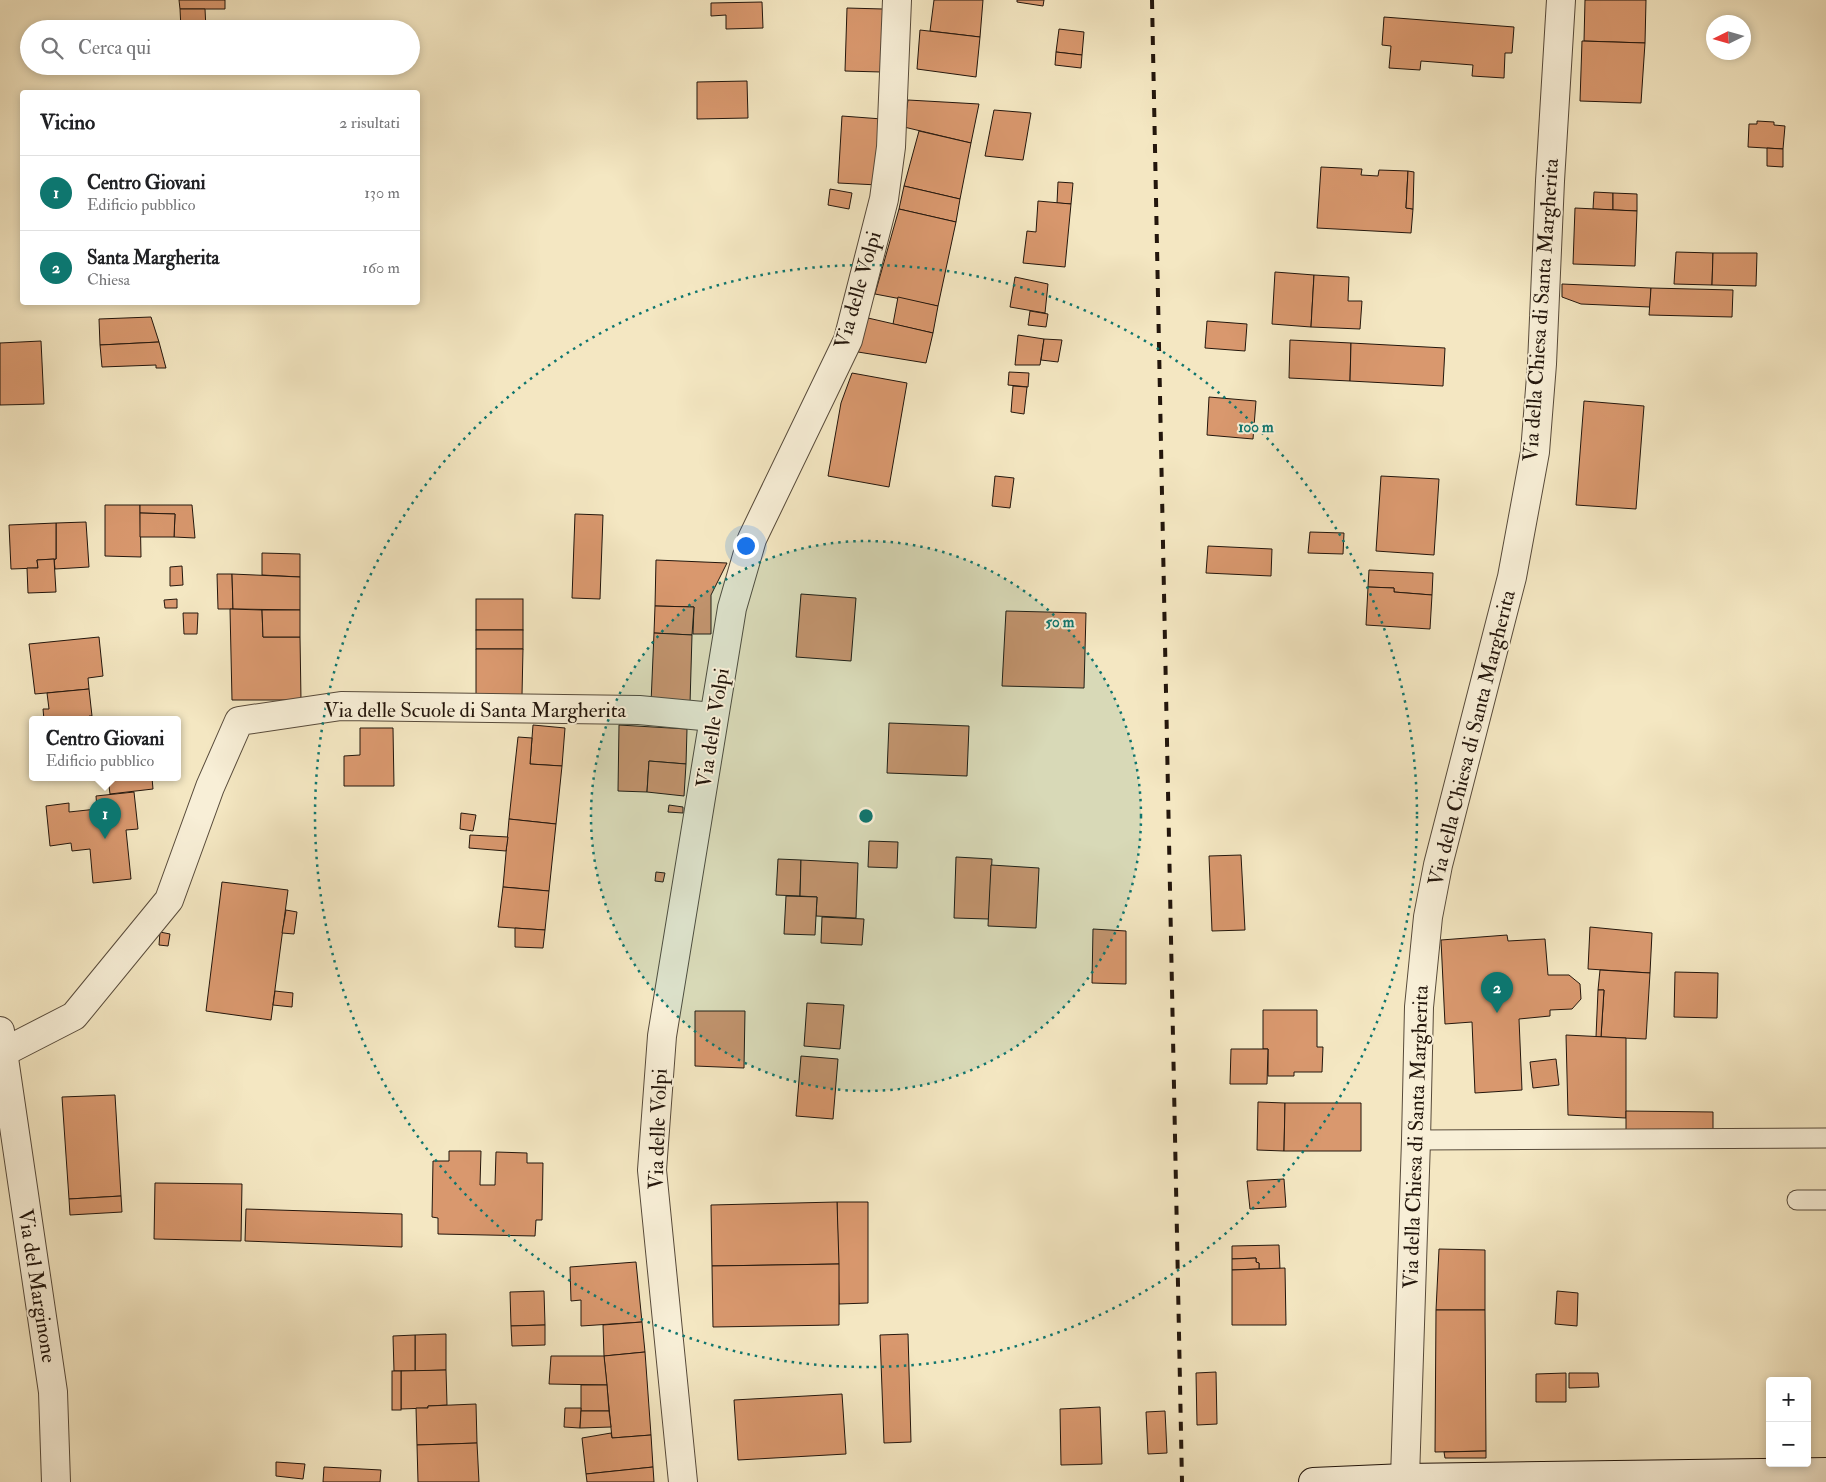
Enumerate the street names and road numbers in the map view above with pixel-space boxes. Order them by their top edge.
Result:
street label: Via della Chiesa di Santa Margherita [1517,157,1565,463]
street label: Via delle Volpi [828,228,888,352]
street label: Via della Chiesa di Santa Margherita [1422,587,1522,889]
street label: Via delle Volpi [690,666,736,790]
street label: Via delle Scuole di Santa Margherita [324,697,627,724]
street label: Via della Chiesa di Santa Margherita [1397,984,1435,1289]
street label: Via delle Volpi [642,1068,674,1190]
street label: Via del Marginone [12,1207,63,1365]

